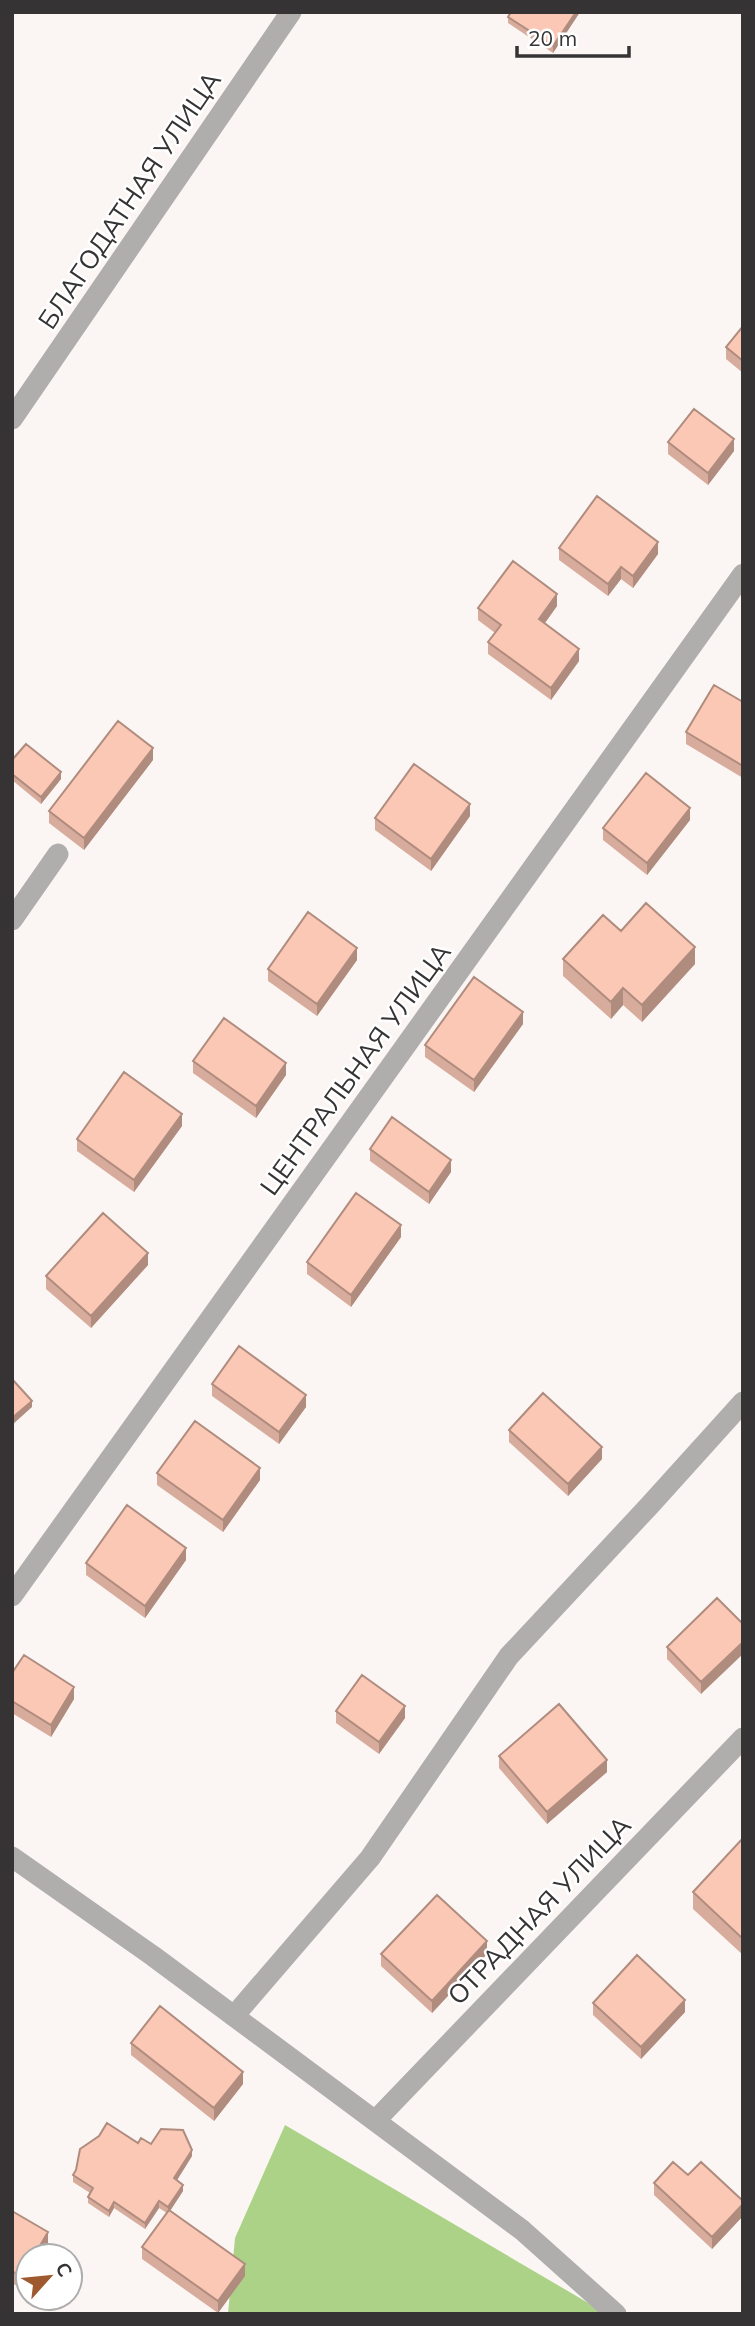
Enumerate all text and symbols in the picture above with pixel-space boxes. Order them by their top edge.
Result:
scale bar [517,14,629,58]
text: 20 m [528,25,577,51]
street label: БЛАГОДАТНАЯ УЛИЦА [30,65,228,335]
street label: ЦЕНТРАЛЬНАЯ УЛИЦА [252,937,458,1201]
street label: ОТРАДНАЯ УЛИЦА [440,1809,638,2011]
north arrow [14,2242,84,2312]
text: С [51,2258,78,2281]

